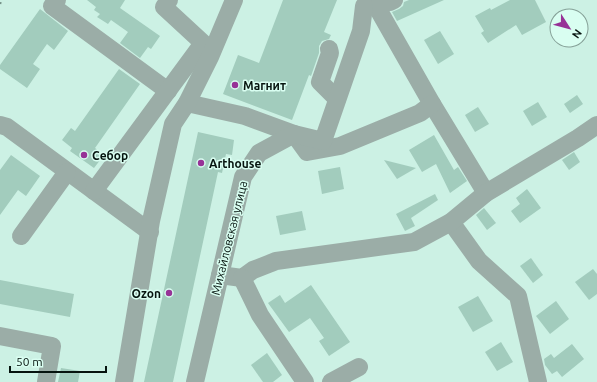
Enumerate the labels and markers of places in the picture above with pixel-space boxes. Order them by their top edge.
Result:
place label: Магнит [243,79,286,92]
marker: Магнит [230,80,240,90]
place label: Себор [92,149,128,162]
marker: Себор [79,150,89,160]
place label: Arthouse [209,157,261,170]
marker: Arthouse [196,158,206,168]
place label: Ozon [132,287,161,300]
marker: Ozon [164,288,174,298]

